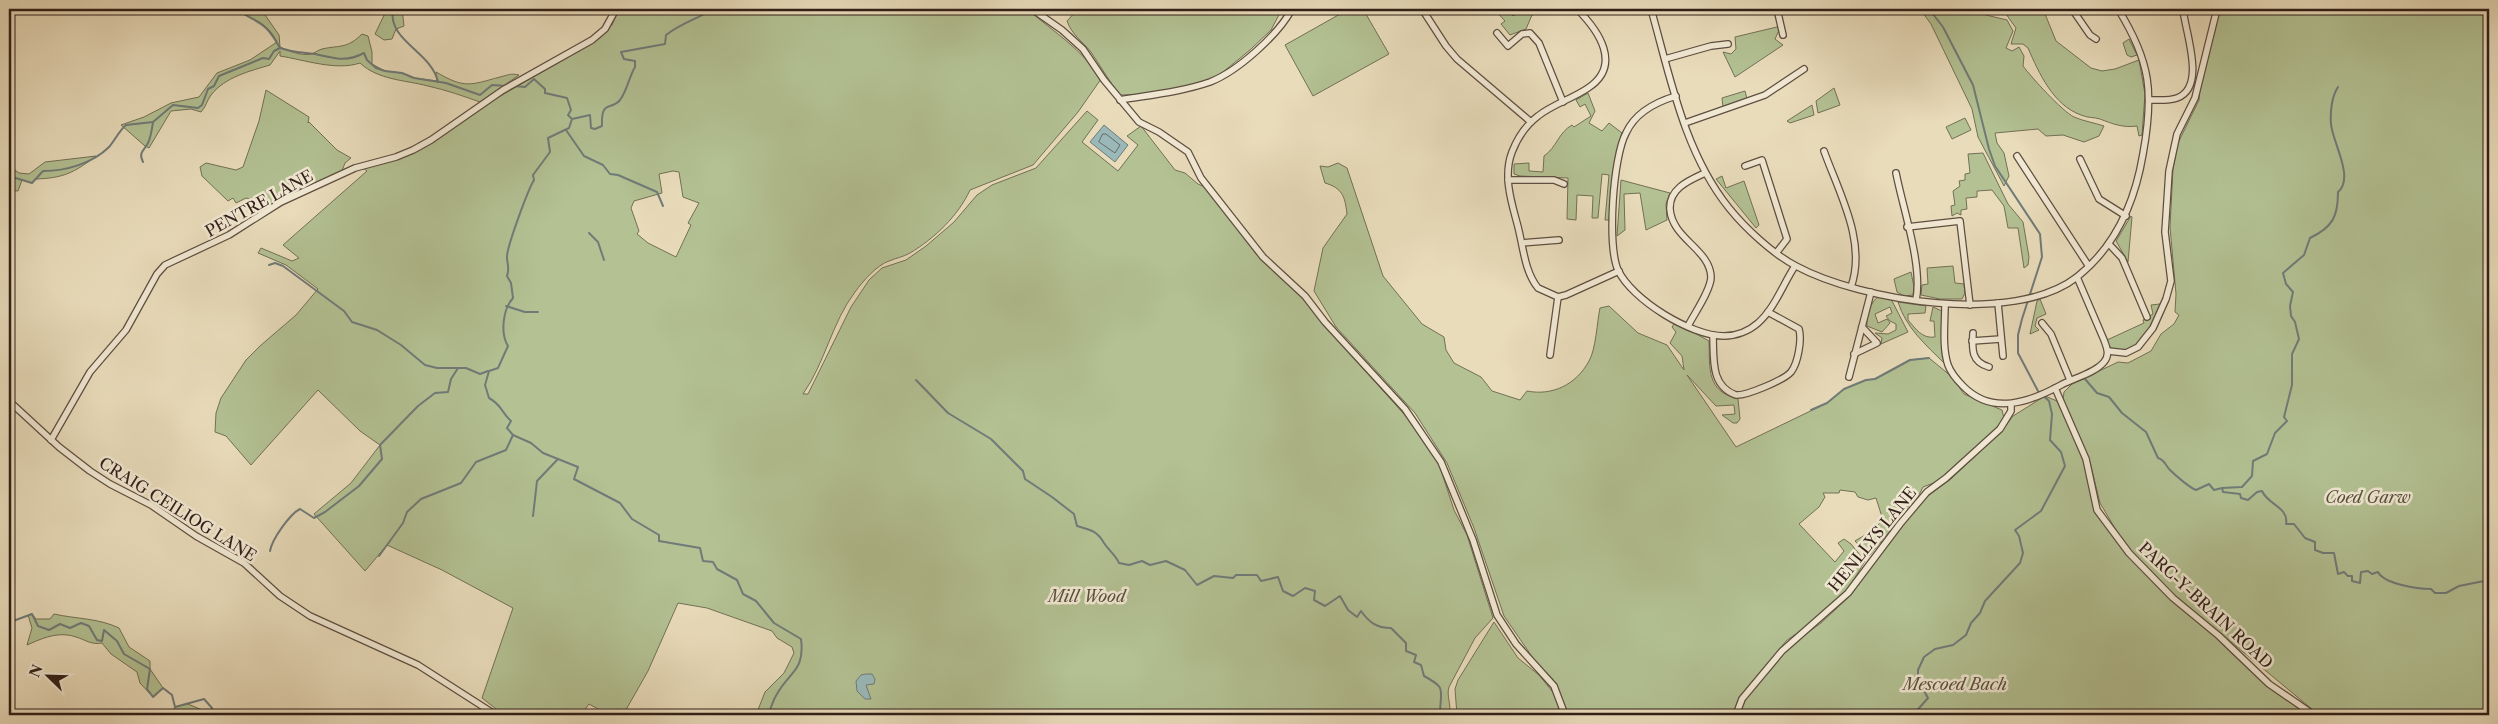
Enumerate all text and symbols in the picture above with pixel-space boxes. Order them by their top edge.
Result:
street label: PENTRE LANE [202,165,316,241]
street label: CRAIG CEILIOG LANE [96,452,260,566]
street label: HENLLYS LANE [1824,483,1920,595]
park label: Coed Garw [2325,487,2411,507]
street label: PARC-Y-BRAIN ROAD [2135,538,2277,672]
park label: Mill Wood [1047,586,1127,606]
north arrow [22,652,72,702]
text: N [25,662,47,680]
park label: Mescoed Bach [1901,674,2007,694]

